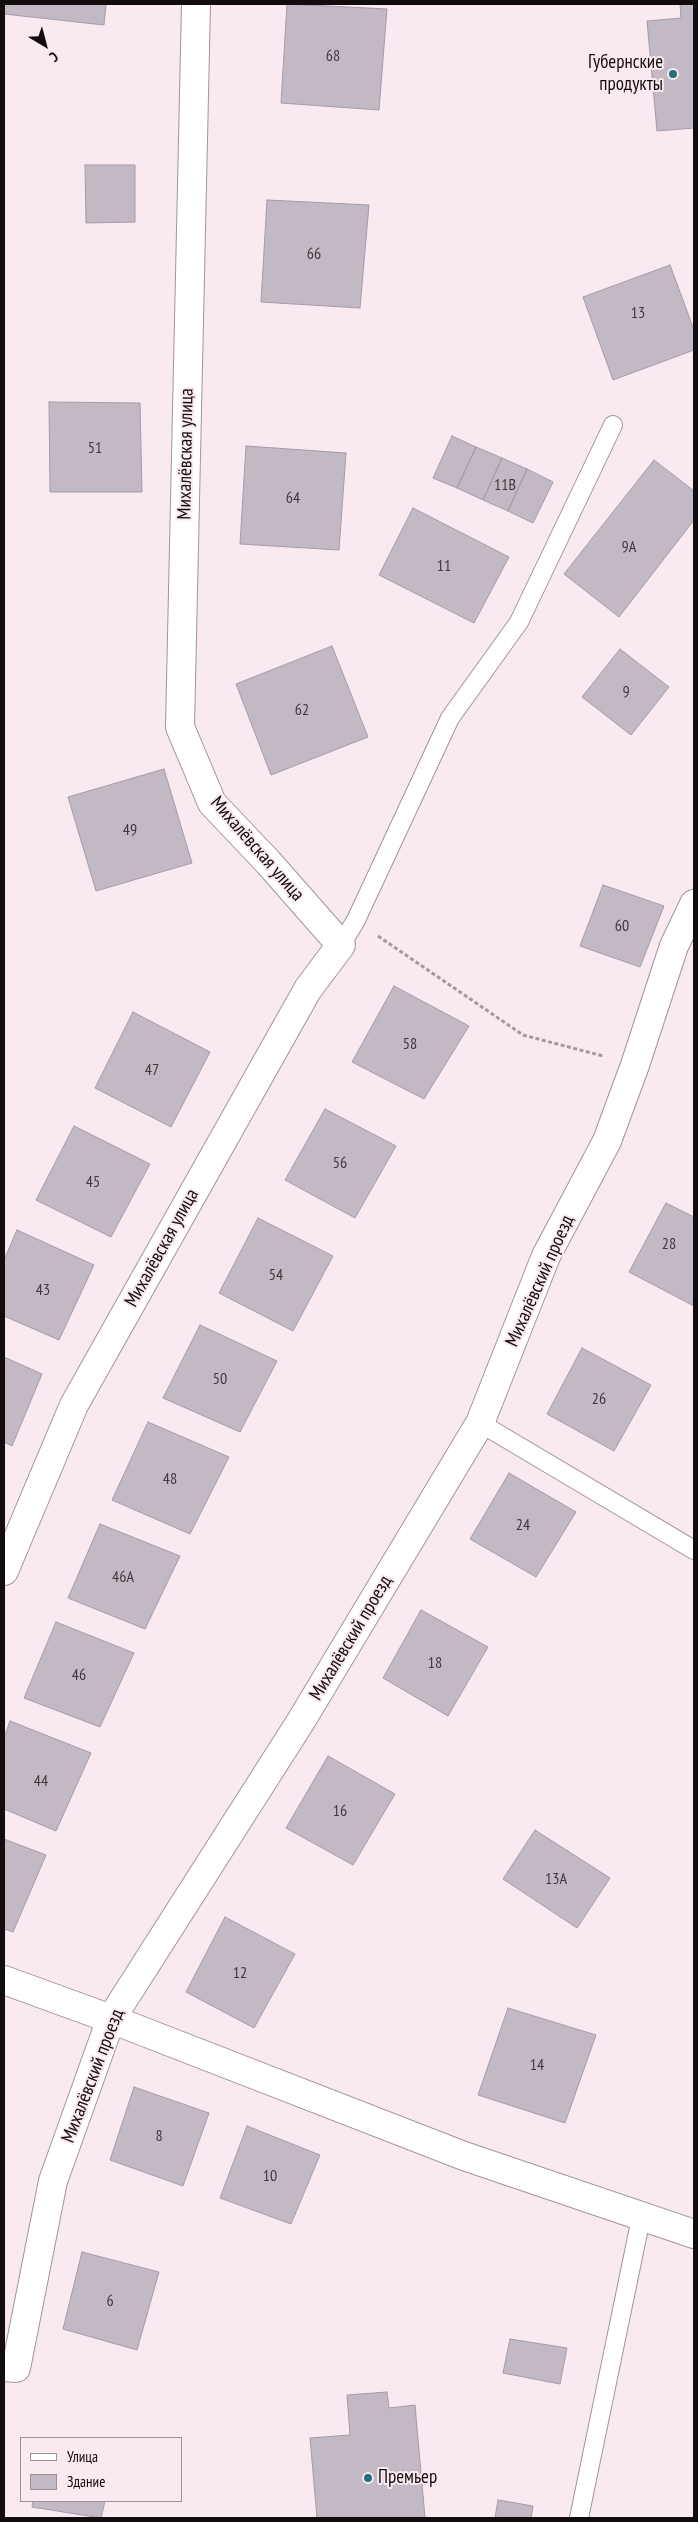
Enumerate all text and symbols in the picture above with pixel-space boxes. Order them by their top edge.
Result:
north arrow [20,20,70,70]
house number: 68 [326,46,340,66]
text: С [46,48,62,66]
place label: Губернские продукты [588,52,663,96]
marker: Губернские продукты [667,68,679,80]
house number: 66 [307,244,321,264]
house number: 13 [631,303,645,323]
street label: Михалёвская улица [173,388,199,520]
house number: 51 [88,438,102,458]
house number: 11В [494,475,516,495]
house number: 64 [286,488,300,508]
house number: 9А [622,537,636,557]
house number: 11 [437,556,451,576]
house number: 9 [622,682,630,702]
house number: 62 [295,700,309,720]
street label: Михалёвская улица [205,792,309,906]
house number: 49 [123,820,137,840]
house number: 60 [615,916,629,936]
house number: 58 [403,1034,417,1054]
house number: 47 [145,1060,159,1080]
house number: 56 [333,1153,347,1173]
house number: 45 [86,1172,100,1192]
street label: Михалёвская улица [120,1185,204,1311]
street label: Михалёвский проезд [501,1212,579,1350]
house number: 28 [662,1234,676,1254]
house number: 54 [269,1265,283,1285]
house number: 43 [36,1280,50,1300]
house number: 50 [213,1369,227,1389]
house number: 26 [592,1389,606,1409]
house number: 48 [163,1469,177,1489]
house number: 24 [516,1515,530,1535]
house number: 46А [112,1567,134,1587]
street label: Михалёвский проезд [305,1572,397,1704]
house number: 18 [428,1653,442,1673]
house number: 46 [72,1665,86,1685]
house number: 44 [34,1771,48,1791]
house number: 16 [333,1801,347,1821]
house number: 13А [545,1869,567,1889]
house number: 12 [233,1963,247,1983]
street label: Михалёвский проезд [57,2006,129,2146]
house number: 14 [530,2055,544,2075]
house number: 8 [155,2126,163,2146]
house number: 10 [263,2166,277,2186]
house number: 6 [106,2291,114,2311]
legend [20,2437,182,2502]
text: Улица [67,2447,98,2466]
place label: Премьер [378,2467,437,2489]
text: Здание [67,2472,105,2491]
marker: Премьер [362,2472,374,2484]

